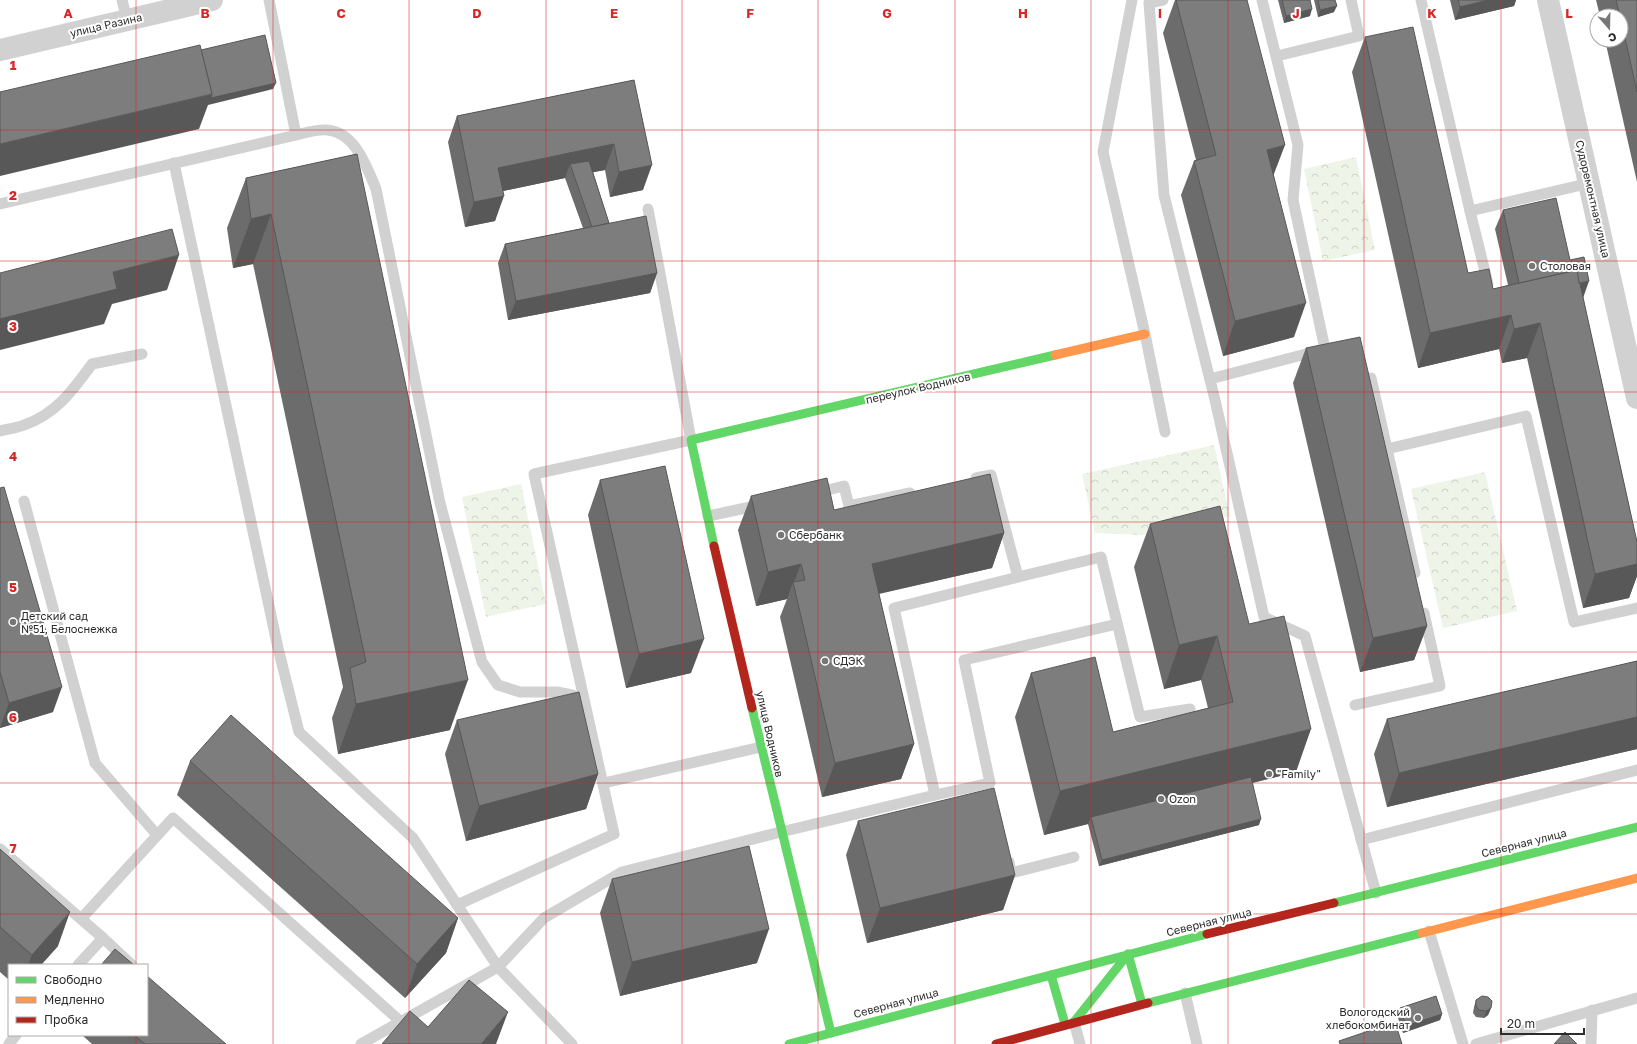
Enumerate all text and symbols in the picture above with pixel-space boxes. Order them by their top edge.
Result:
text: A [63,5,73,21]
text: B [200,5,210,21]
text: C [336,5,346,21]
text: D [472,5,482,21]
text: E [610,5,618,21]
text: F [746,5,754,21]
text: G [882,5,892,21]
text: H [1018,5,1028,21]
text: I [1158,5,1162,21]
text: J [1292,5,1300,21]
text: K [1427,5,1437,21]
text: L [1565,5,1573,21]
north arrow [1589,8,1629,48]
street label: улица Разина [68,10,143,39]
text: С [1607,30,1618,45]
text: 1 [10,57,17,73]
street label: Судоремонтная улица [1574,139,1613,259]
text: 2 [9,187,17,203]
place label: Столовая [1540,259,1591,272]
marker: Столовая [1527,261,1537,271]
text: 3 [9,318,17,334]
street label: переулок Водников [864,369,971,406]
text: 4 [9,448,17,464]
place label: Сбербанк [789,528,843,541]
marker: Сбербанк [776,530,786,540]
text: 5 [9,579,17,595]
place label: Детский сад №51, Белоснежка [21,609,118,635]
marker: Детский сад №51, Белоснежка [8,617,18,627]
place label: СДЭК [833,654,864,667]
marker: СДЭК [820,656,830,666]
street label: улица Водников [754,690,787,778]
text: 6 [9,709,17,725]
place label: "Family" [1277,767,1321,780]
marker: "Family" [1264,769,1274,779]
place label: Ozon [1169,792,1196,805]
marker: Ozon [1156,794,1166,804]
street label: Северная улица [1480,826,1568,859]
text: 7 [9,840,17,856]
street label: Северная улица [1165,905,1253,938]
legend [8,964,148,1036]
text: Свободно [44,972,102,987]
street label: Северная улица [852,985,940,1020]
text: Медленно [44,992,104,1007]
place label: Вологодский хлебокомбинат [1326,1005,1411,1031]
scale bar [1501,1010,1584,1036]
text: Пробка [44,1012,88,1027]
marker: Вологодский хлебокомбинат [1413,1013,1423,1023]
text: 20 m [1507,1016,1535,1031]

